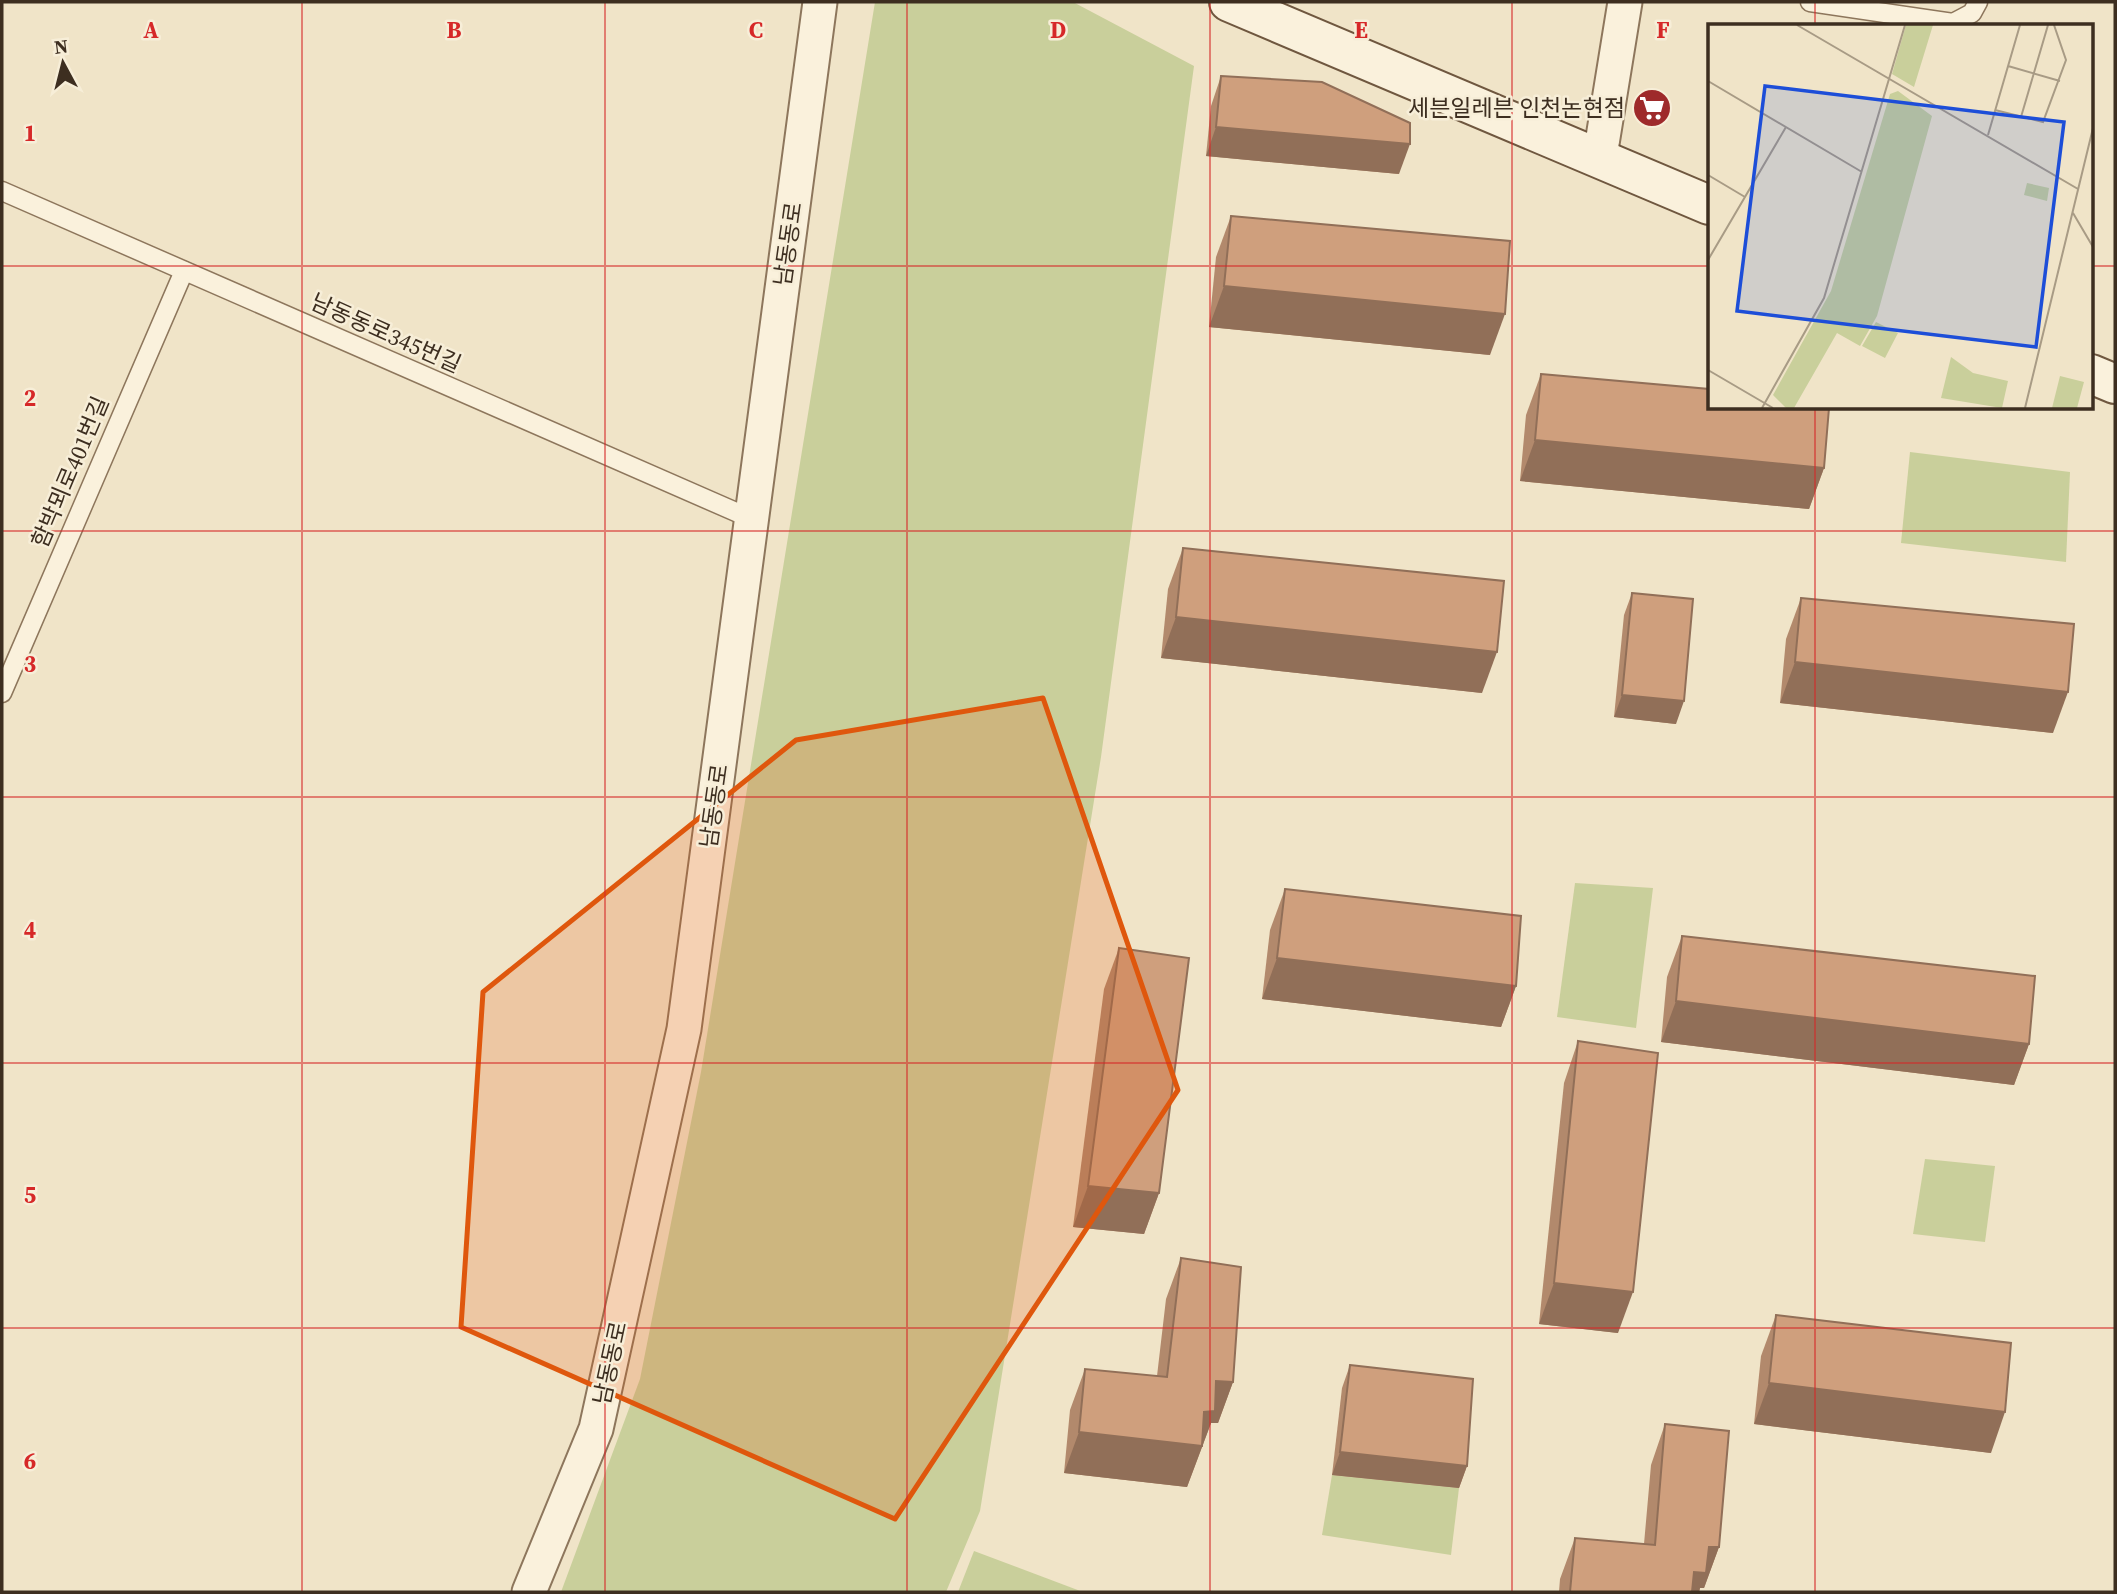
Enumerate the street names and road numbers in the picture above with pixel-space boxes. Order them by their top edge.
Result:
street label: 남동동로 [766,200,810,288]
street label: 남동동로345번길 [306,286,466,380]
street label: 함박뫼로401번길 [24,391,116,553]
street label: 남동동로 [692,762,736,850]
street label: 남동동로 [586,1318,634,1408]

